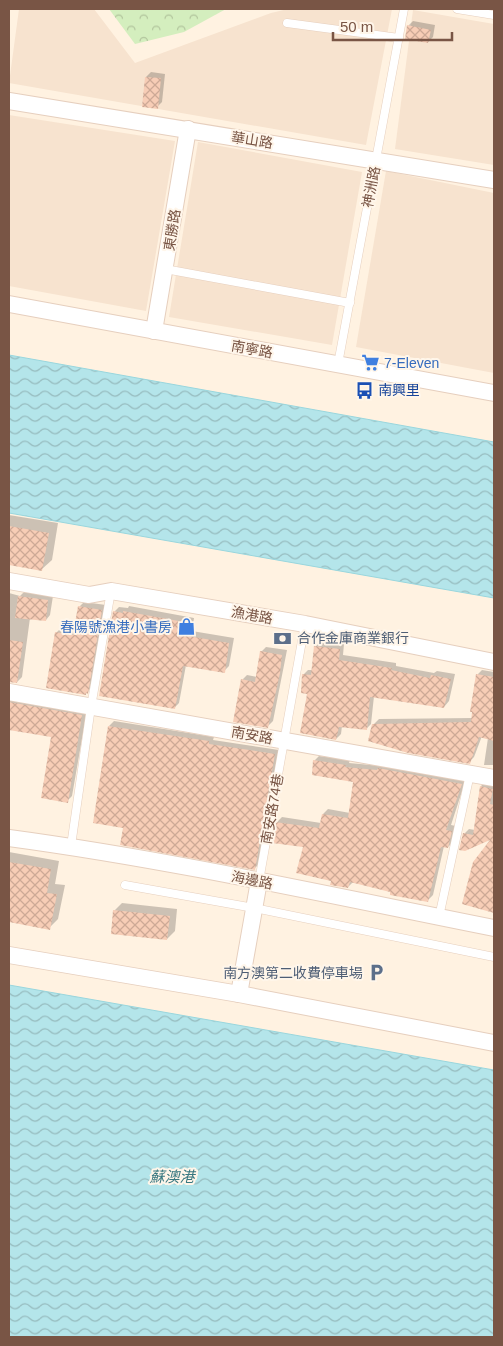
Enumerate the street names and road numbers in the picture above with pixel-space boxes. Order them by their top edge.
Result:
street label: 華山路 [230,129,274,151]
street label: 神洲路 [359,165,383,209]
street label: 東勝路 [161,208,183,252]
street label: 南寧路 [230,337,274,361]
street label: 漁港路 [230,603,274,627]
street label: 南安路 [230,723,274,747]
street label: 南安路74巷 [258,772,286,846]
street label: 海邊路 [230,868,274,892]

